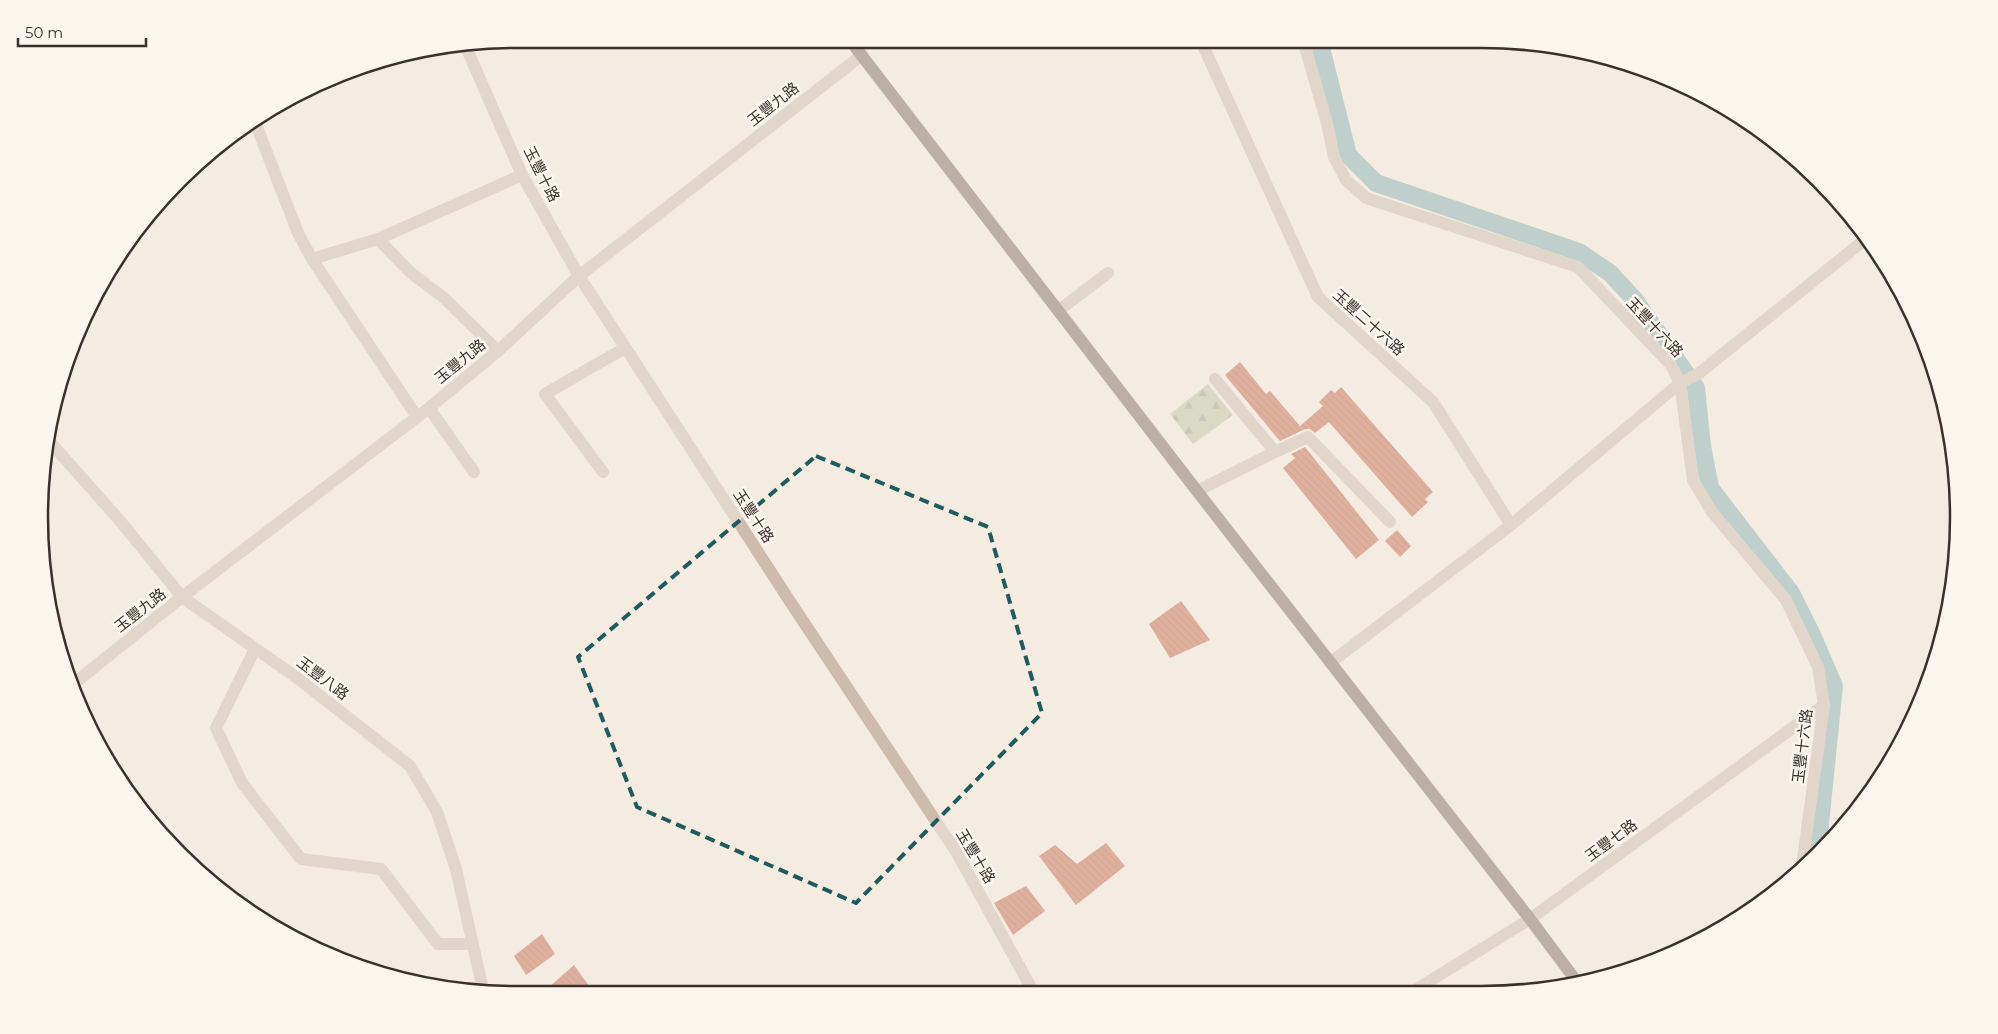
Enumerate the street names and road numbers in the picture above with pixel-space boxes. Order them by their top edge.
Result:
street label: 玉豐九路 [744,78,802,130]
street label: 玉豐十路 [520,143,564,205]
street label: 玉豐二十六路 [1329,285,1409,359]
street label: 玉豐十六路 [1622,293,1688,361]
street label: 玉豐九路 [431,335,489,387]
street label: 玉豐十路 [730,486,778,546]
street label: 玉豐九路 [111,584,169,636]
street label: 玉豐八路 [293,652,353,704]
street label: 玉豐十六路 [1788,708,1816,784]
street label: 玉豐七路 [1581,815,1641,865]
street label: 玉豐十路 [952,825,1000,887]

